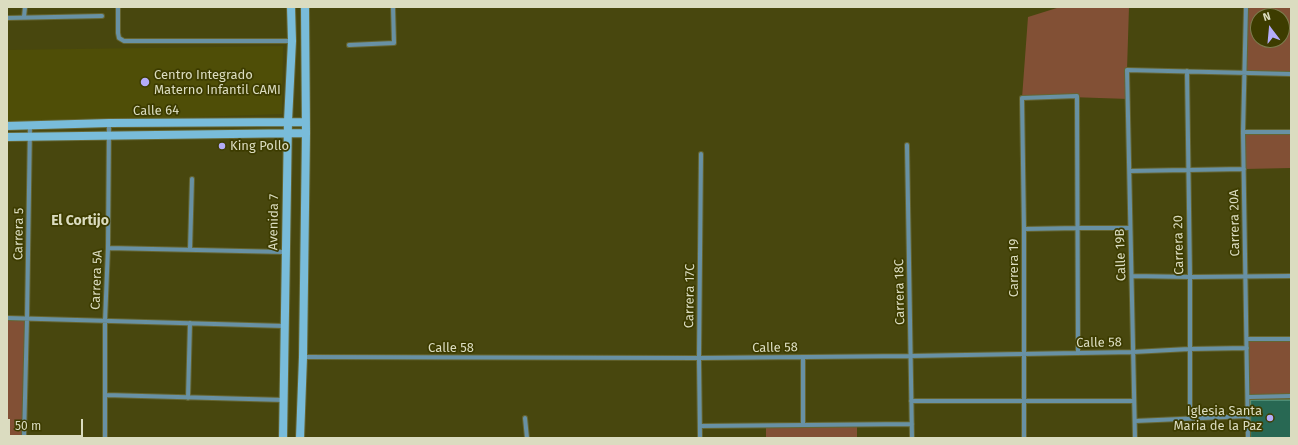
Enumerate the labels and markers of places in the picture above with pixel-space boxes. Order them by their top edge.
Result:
place label: Centro Integrado Materno Infantil CAMI [154,67,281,98]
marker: Centro Integrado Materno Infantil CAMI [139,76,151,88]
place label: King Pollo [230,138,289,154]
marker: King Pollo [217,141,227,151]
place label: Iglesia Santa Maria de la Paz [1173,403,1262,434]
marker: Iglesia Santa Maria de la Paz [1265,413,1275,423]

